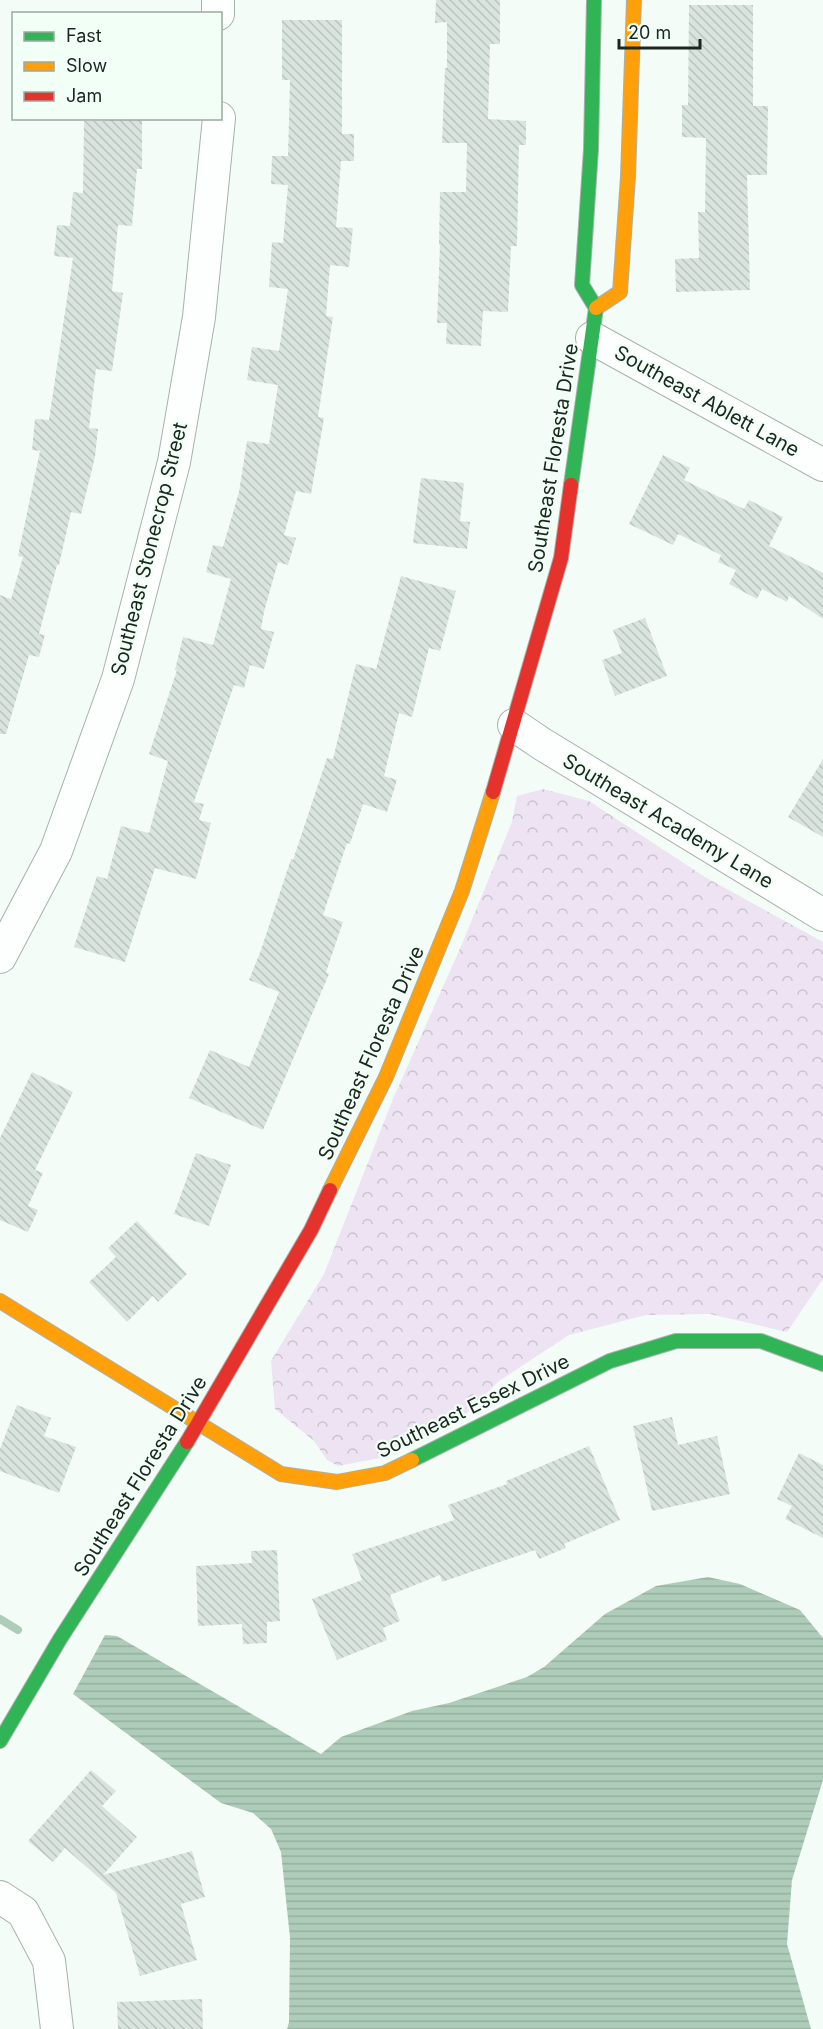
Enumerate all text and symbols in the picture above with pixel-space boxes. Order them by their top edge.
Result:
legend [12,12,222,120]
scale bar [619,12,700,50]
text: 20 m [628,22,671,43]
text: Fast [66,25,102,46]
text: Slow [66,55,107,76]
text: Jam [66,85,102,106]
street label: Southeast Ablett Lane [610,340,804,462]
street label: Southeast Floresta Drive [523,342,583,574]
street label: Southeast Stonecrop Street [106,419,192,678]
street label: Southeast Academy Lane [558,749,778,893]
street label: Southeast Floresta Drive [313,942,429,1164]
street label: Southeast Essex Drive [373,1349,573,1463]
street label: Southeast Floresta Drive [68,1371,212,1581]

